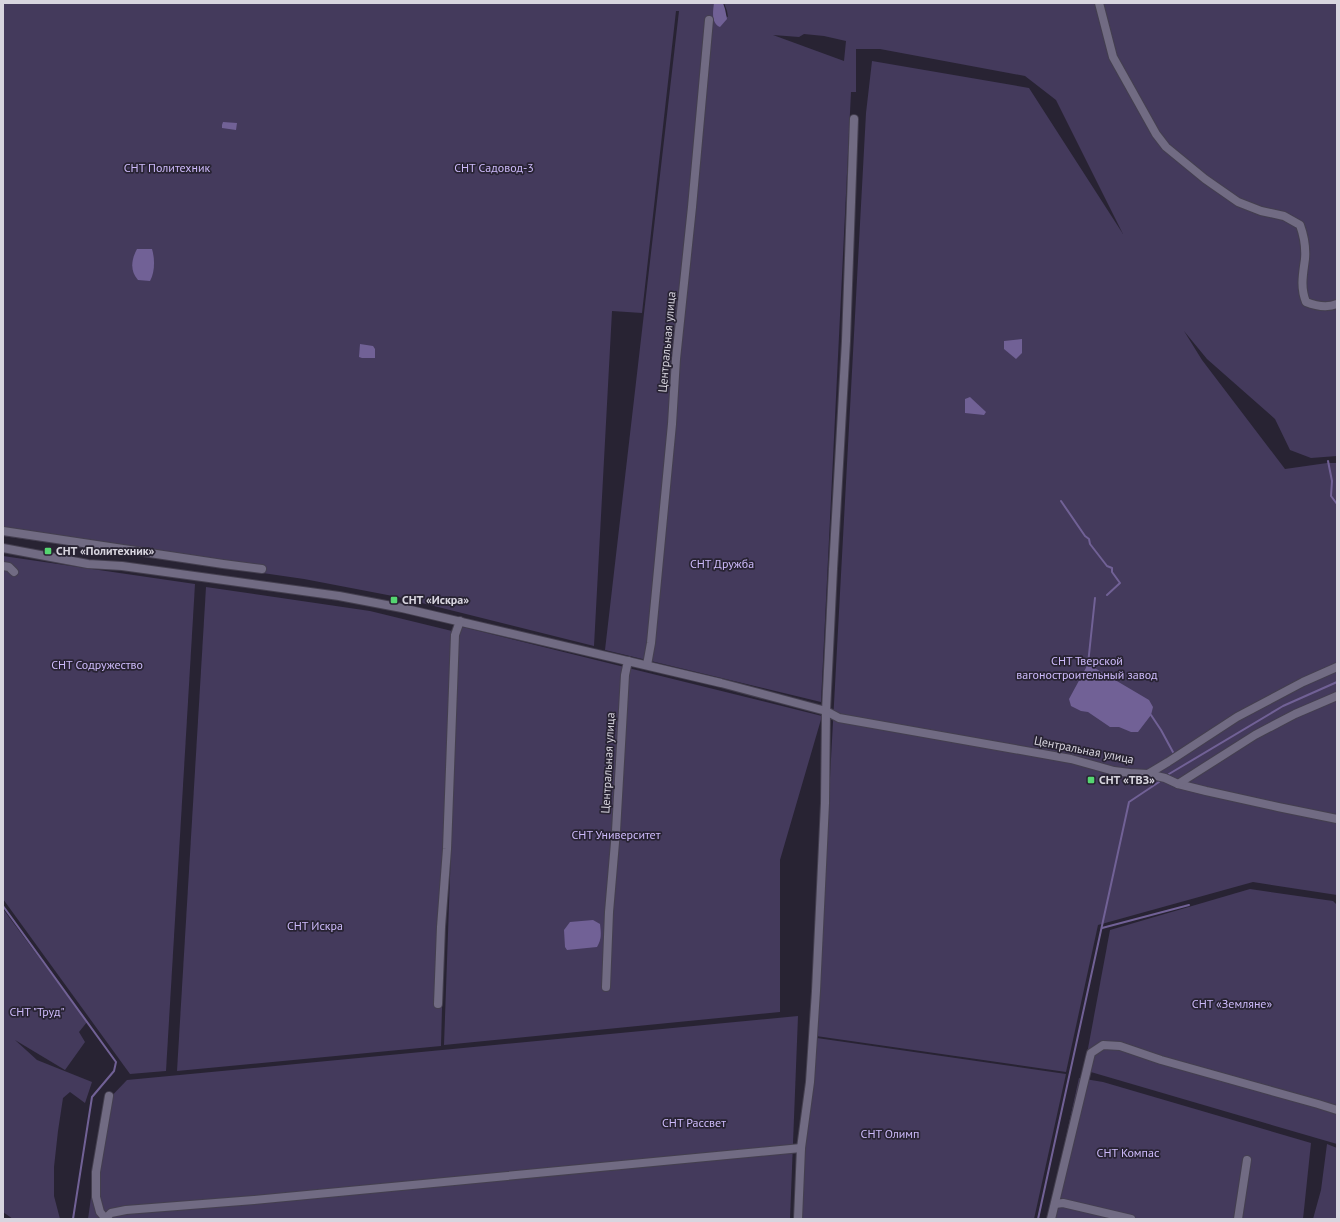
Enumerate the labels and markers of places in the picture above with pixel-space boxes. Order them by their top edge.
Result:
place label: СНТ «Политехник» [56,543,155,558]
marker: СНТ «Политехник» [43,546,53,556]
place label: СНТ «Искра» [402,592,469,607]
marker: СНТ «Искра» [389,595,399,605]
place label: СНТ «ТВЗ» [1099,772,1155,787]
marker: СНТ «ТВЗ» [1086,775,1096,785]

